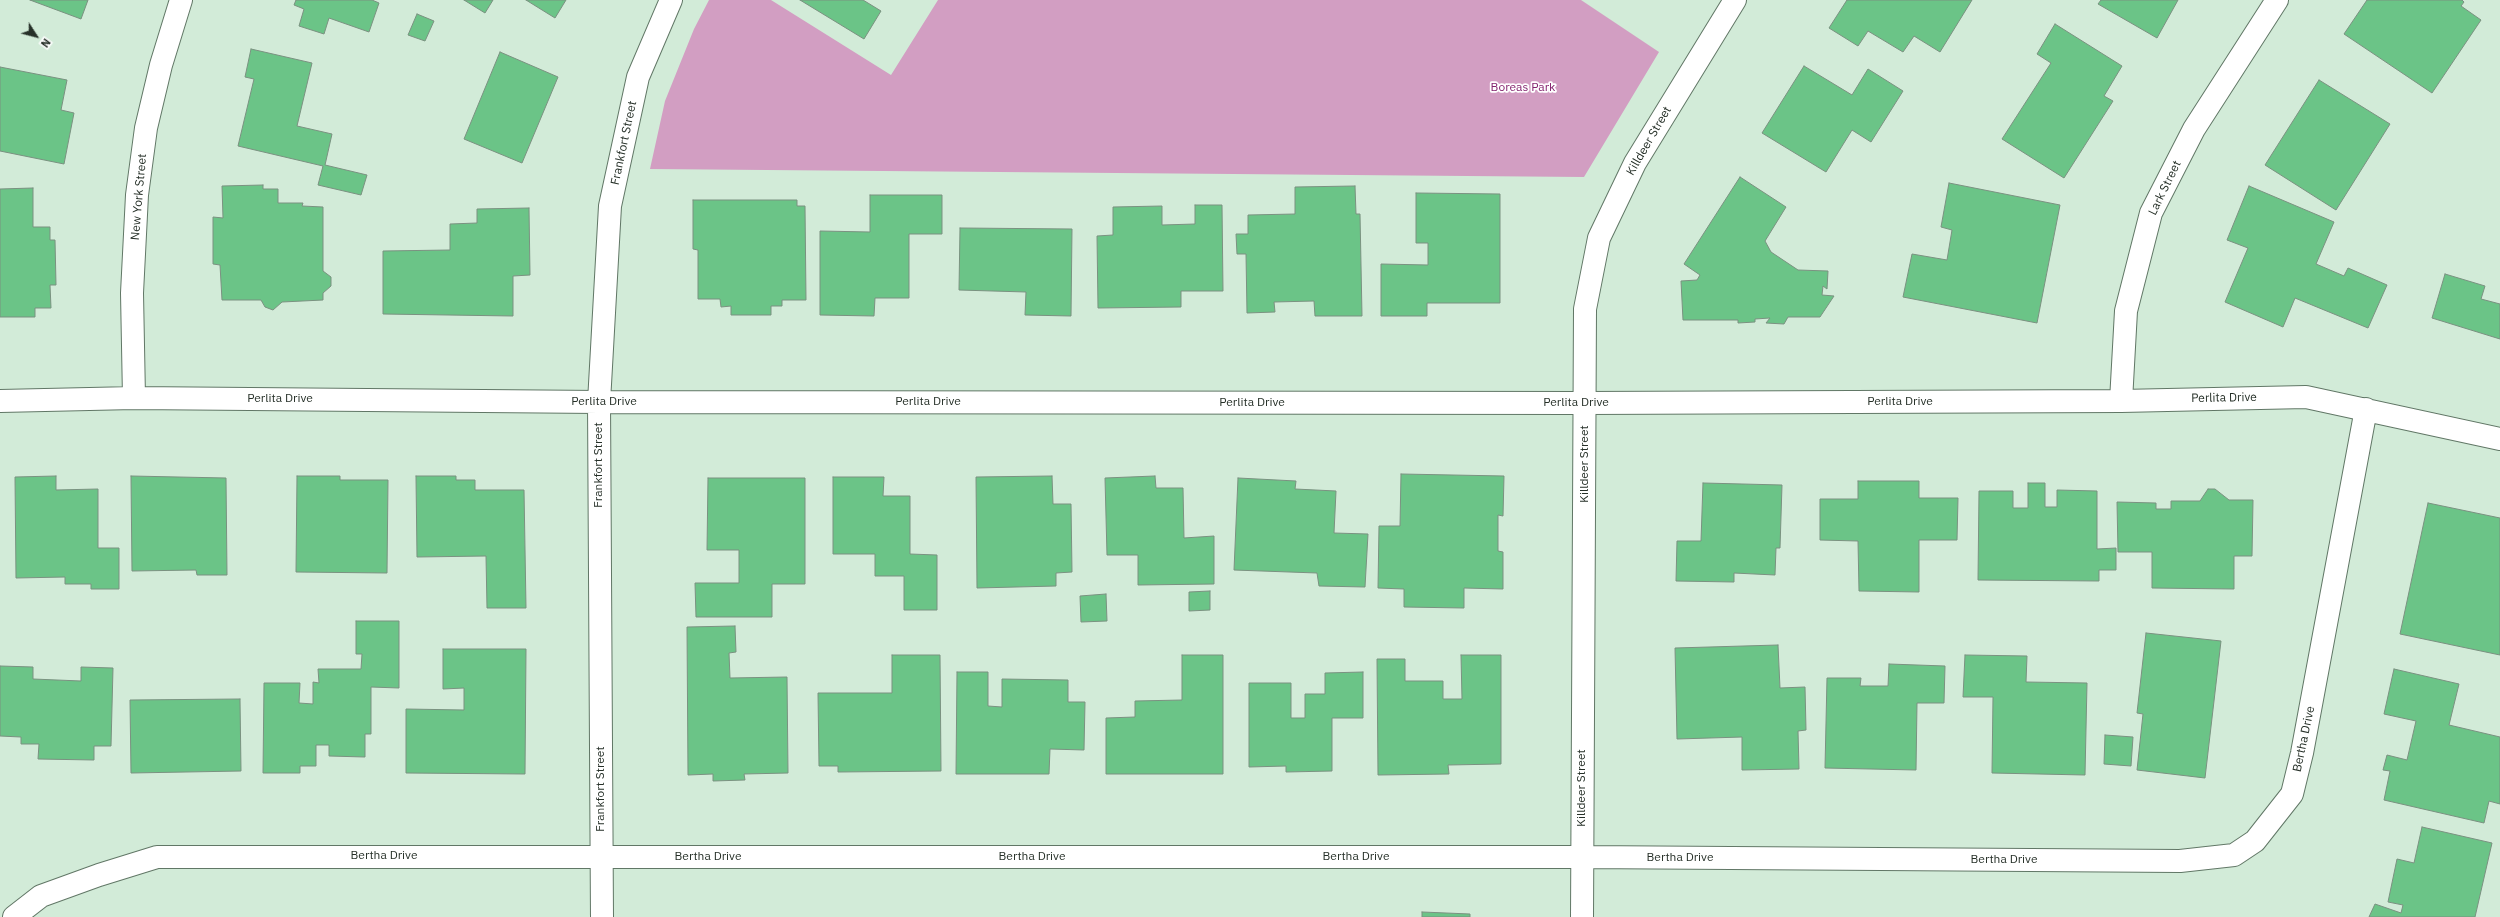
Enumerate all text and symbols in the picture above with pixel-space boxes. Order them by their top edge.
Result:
north arrow [16,16,56,56]
text: N [38,36,54,50]
park label: Boreas Park [1491,81,1555,95]
street label: Frankfort Street [608,100,640,186]
street label: Killdeer Street [1623,104,1675,178]
street label: New York Street [128,153,150,241]
street label: Lark Street [2146,158,2184,218]
street label: Perlita Drive [2191,390,2257,406]
street label: Perlita Drive [247,392,313,406]
street label: Perlita Drive [571,395,637,409]
street label: Perlita Drive [895,395,961,409]
street label: Perlita Drive [1867,395,1933,409]
street label: Perlita Drive [1219,396,1285,410]
street label: Perlita Drive [1543,396,1609,410]
street label: Frankfort Street [592,422,606,508]
street label: Killdeer Street [1578,425,1592,503]
street label: Bertha Drive [2290,705,2318,773]
street label: Frankfort Street [594,746,608,832]
street label: Killdeer Street [1575,749,1589,827]
street label: Bertha Drive [351,849,417,863]
street label: Bertha Drive [675,850,741,864]
street label: Bertha Drive [999,850,1065,864]
street label: Bertha Drive [1323,850,1389,864]
street label: Bertha Drive [1647,851,1713,865]
street label: Bertha Drive [1971,853,2037,867]

